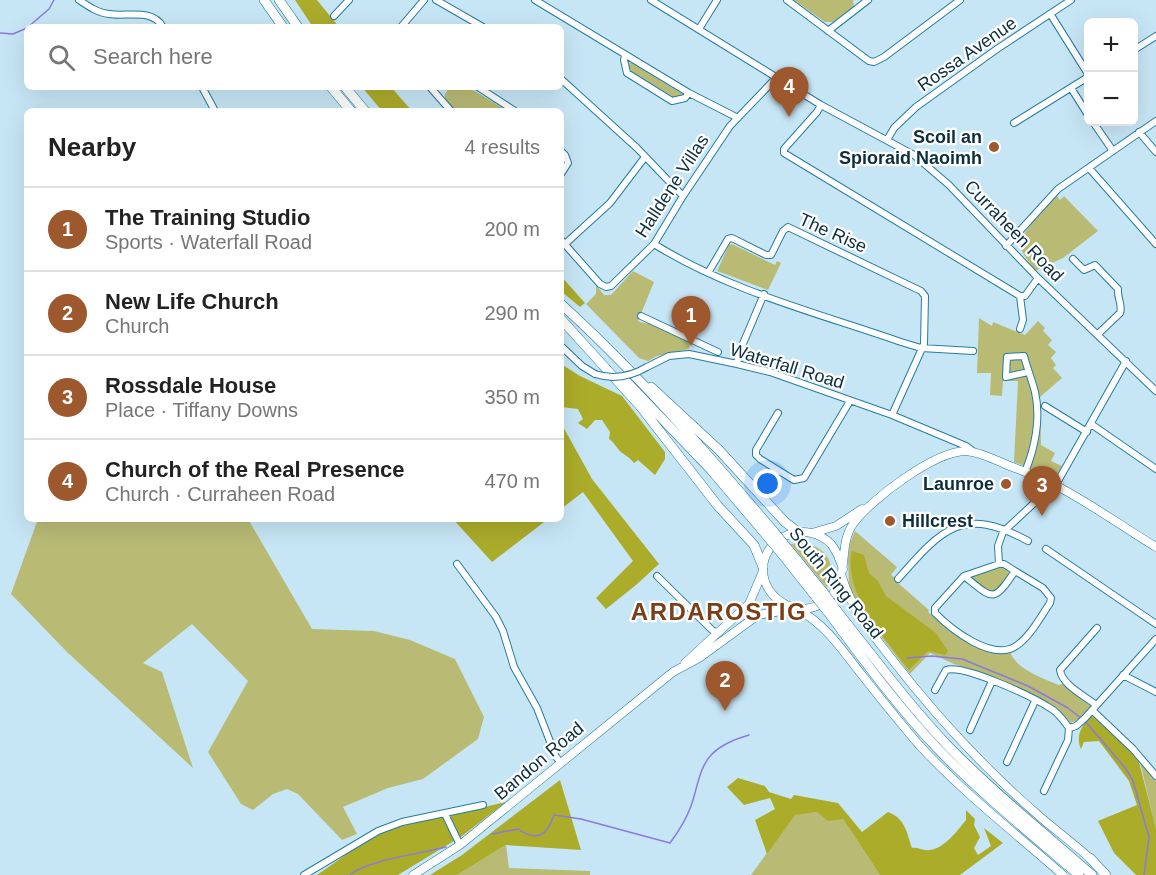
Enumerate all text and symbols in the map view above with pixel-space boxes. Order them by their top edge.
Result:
street label: Rossa Avenue [914,13,1020,95]
map controls [1084,18,1138,126]
button: + [1084,18,1138,72]
search box [24,24,564,90]
icon: search [45,41,78,74]
text: Search here [93,44,213,69]
pin: 4 [770,68,808,117]
button: − [1084,72,1138,126]
place label: Scoil an Spioraid Naoimh [839,127,982,168]
street label: Halldene Villas [631,131,713,241]
text: Nearby [48,132,136,162]
text: 4 results [464,136,540,158]
marker: Scoil an Spioraid Naoimh [987,140,1001,154]
street label: Curraheen Road [961,176,1067,286]
text: The Training Studio [105,205,310,230]
street label: The Rise [796,209,870,257]
text: 1 [62,218,73,240]
text: 200 m [484,218,540,240]
text: Sports · Waterfall Road [105,231,312,253]
text: New Life Church [105,289,279,314]
pin: 1 [672,296,710,346]
text: 2 [62,302,73,324]
text: 290 m [484,302,540,324]
text: Church [105,315,169,337]
street label: Waterfall Road [727,339,847,393]
text: Rossdale House [105,373,276,398]
text: 3 [62,386,73,408]
text: 350 m [484,386,540,408]
text: Place · Tiffany Downs [105,399,298,421]
text: Church of the Real Presence [105,457,405,482]
pin: 3 [1022,466,1062,516]
your location [753,469,782,498]
text: 4 [62,470,73,492]
text: 470 m [484,470,540,492]
place label: Launroe [923,474,994,494]
marker: Launroe [999,477,1013,491]
text: Church · Curraheen Road [105,483,335,505]
place label: Hillcrest [902,511,973,531]
marker: Hillcrest [883,514,897,528]
street label: South Ring Road [785,523,887,643]
district label: ARDAROSTIG [631,598,807,625]
pin: 2 [706,662,744,711]
street label: Bandon Road [490,718,588,804]

